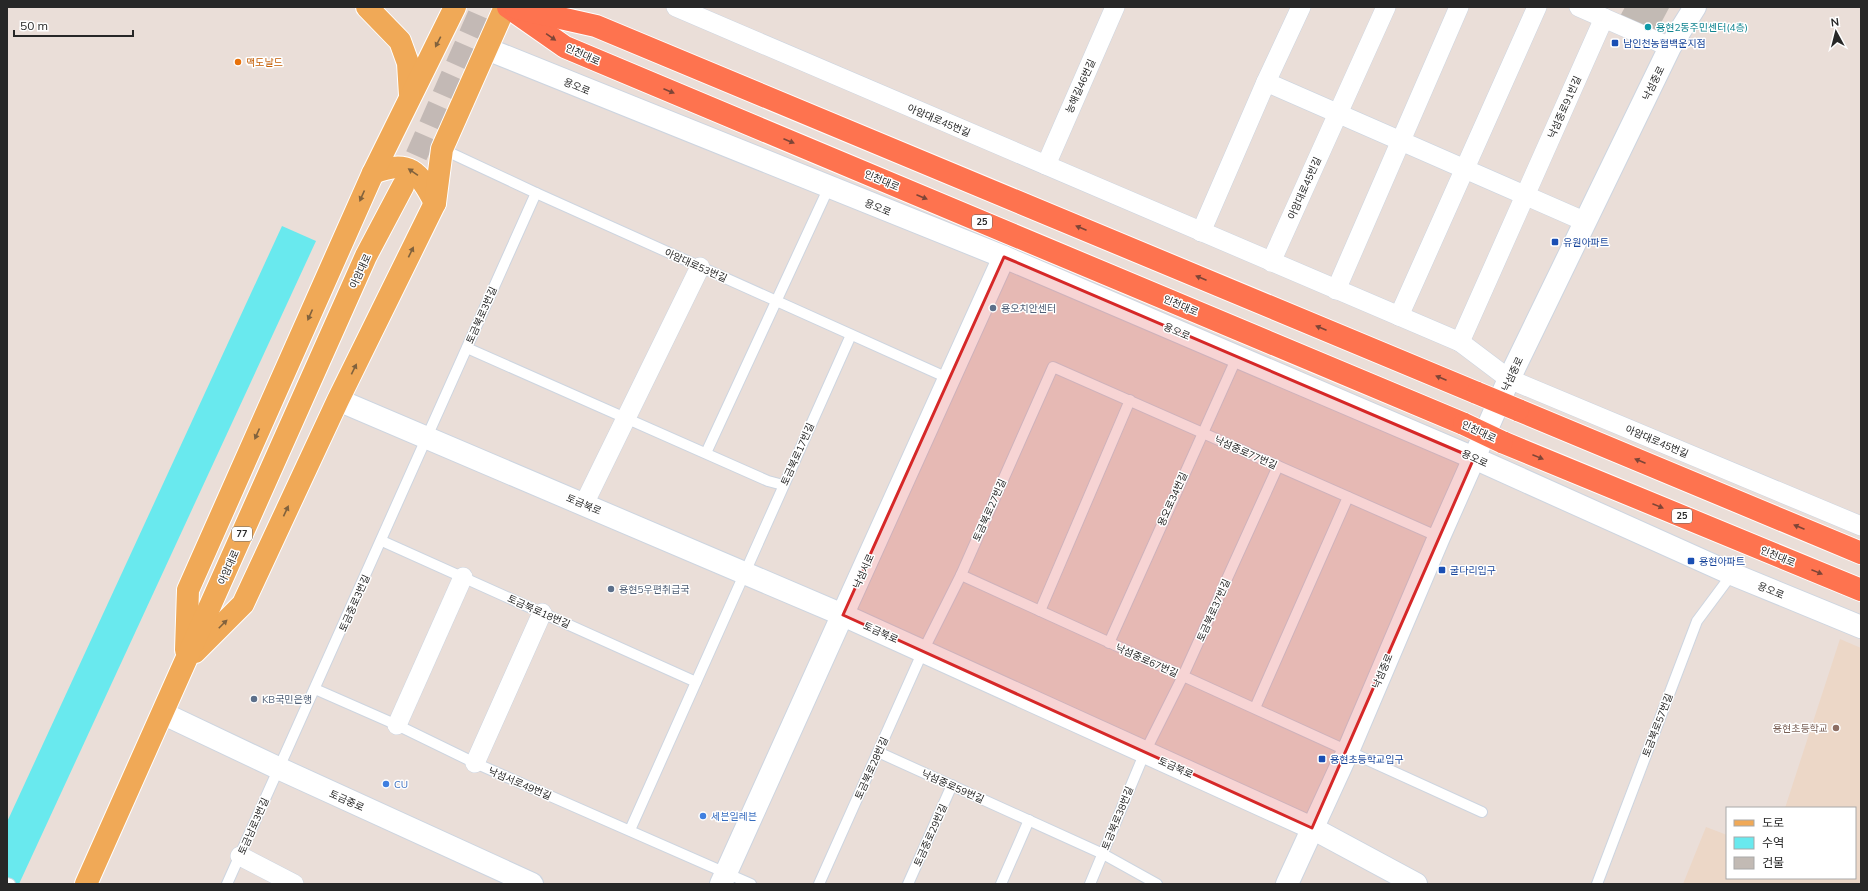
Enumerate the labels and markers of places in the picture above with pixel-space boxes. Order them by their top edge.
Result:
place label: 용현2동주민센터(4층) [1656,21,1748,34]
marker: 용현2동주민센터(4층) [1643,22,1653,32]
place label: 남인천농협백운지점 [1623,37,1706,50]
marker: 남인천농협백운지점 [1610,38,1620,48]
place label: 맥도날드 [246,56,283,69]
marker: 맥도날드 [233,57,243,67]
place label: 유원아파트 [1563,236,1609,249]
marker: 유원아파트 [1550,237,1560,247]
place label: 용오치안센터 [1001,302,1056,315]
marker: 용오치안센터 [988,303,998,313]
place label: 용현아파트 [1699,555,1745,568]
marker: 용현아파트 [1686,556,1696,566]
place label: 굴다리입구 [1450,564,1496,577]
marker: 굴다리입구 [1437,565,1447,575]
place label: 용현5우편취급국 [619,583,689,596]
marker: 용현5우편취급국 [606,584,616,594]
place label: KB국민은행 [262,693,312,706]
marker: KB국민은행 [249,694,259,704]
place label: 용현초등학교 [1773,722,1828,735]
marker: 용현초등학교 [1831,723,1841,733]
place label: 용현초등학교입구 [1330,753,1404,766]
marker: 용현초등학교입구 [1317,754,1327,764]
place label: CU [394,778,408,791]
marker: CU [381,779,391,789]
place label: 세븐일레븐 [711,810,757,823]
marker: 세븐일레븐 [698,811,708,821]

